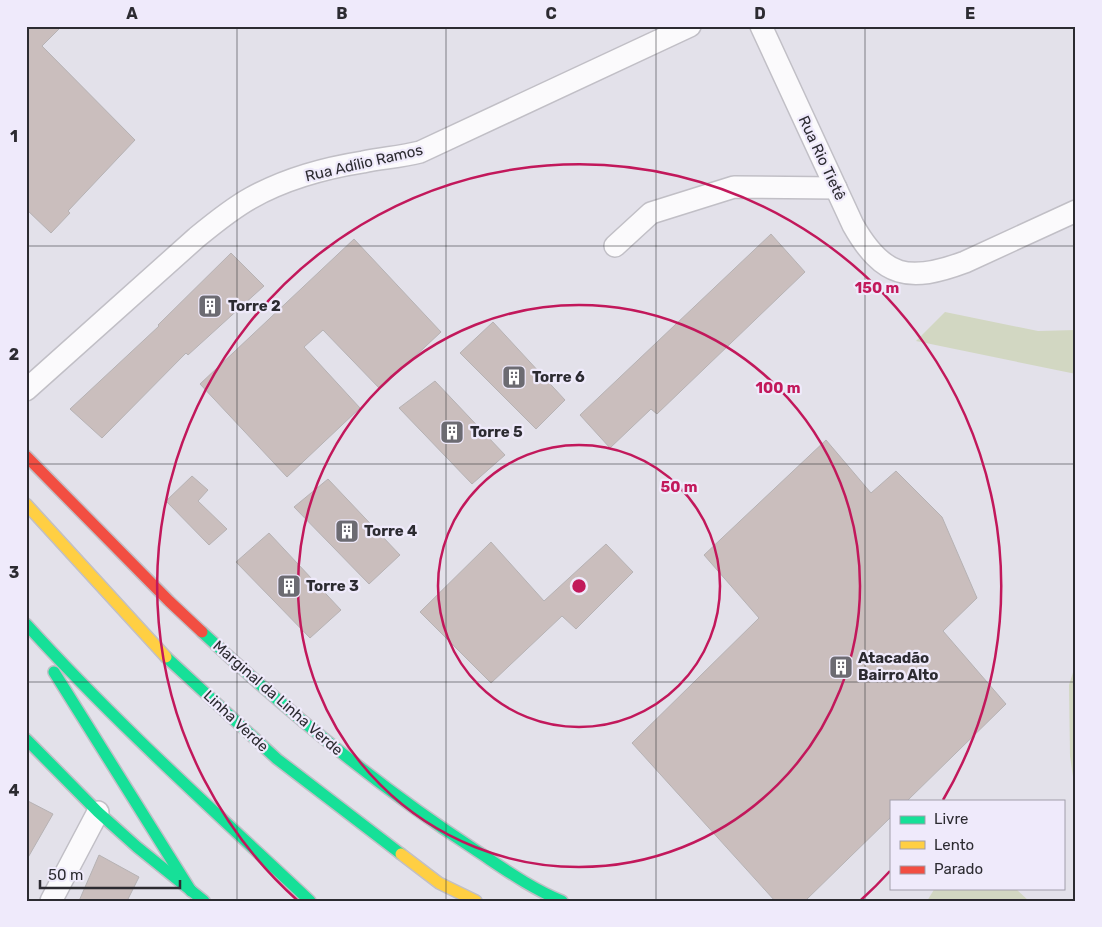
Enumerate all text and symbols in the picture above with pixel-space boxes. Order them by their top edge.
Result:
text: A [126,4,138,23]
text: B [336,4,348,23]
text: C [545,4,557,23]
text: D [754,4,766,23]
text: E [965,4,975,23]
street label: Rua Rio Tietê [795,113,849,203]
text: 1 [10,127,18,146]
street label: Rua Adílio Ramos [303,141,425,185]
text: 150 m [855,279,899,297]
building icon: Torre 2 [197,293,223,319]
place label: Torre 2 [228,297,281,315]
text: 2 [9,345,19,364]
building icon: Torre 6 [501,364,527,390]
place label: Torre 6 [532,368,585,386]
text: 100 m [756,379,800,397]
building icon: Torre 5 [439,419,465,445]
place label: Torre 5 [470,423,523,441]
text: 50 m [661,478,697,496]
building icon: Torre 4 [334,518,360,544]
place label: Torre 4 [364,522,417,540]
text: 3 [9,563,19,582]
building icon: Torre 3 [276,573,302,599]
place label: Torre 3 [306,577,359,595]
centre of rings [570,577,588,595]
street label: Marginal da Linha Verde [209,637,347,759]
place label: Atacadão Bairro Alto [858,649,938,684]
building icon: Atacadão Bairro Alto [828,654,854,680]
street label: Linha Verde [200,686,272,756]
text: 4 [9,781,20,800]
legend [890,800,1064,890]
text: Livre [934,810,968,828]
text: Lento [934,836,974,854]
scale bar [40,857,180,889]
text: Parado [934,860,983,878]
text: 50 m [48,866,83,884]

